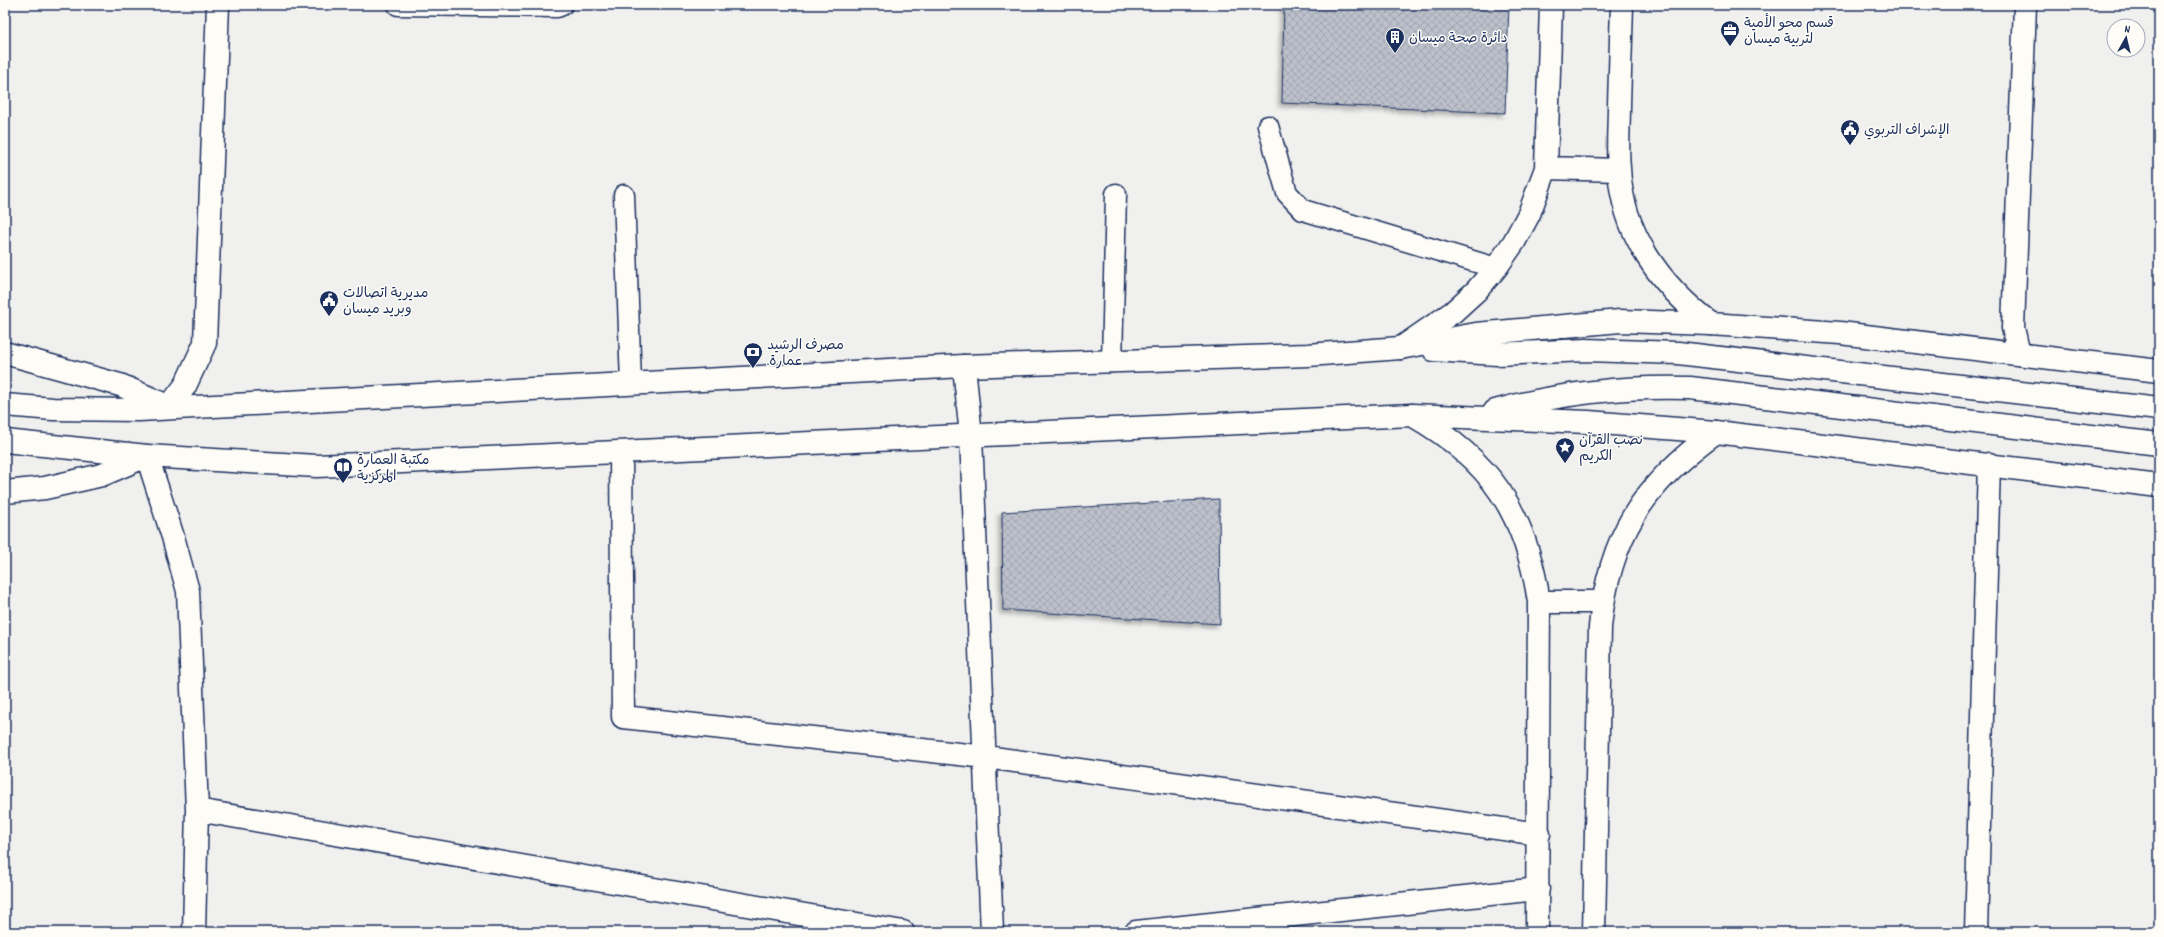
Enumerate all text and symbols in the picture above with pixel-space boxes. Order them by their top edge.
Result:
place label: قسم محو الأمية لتربية ميسان [1744,13,1834,50]
north arrow [2106,18,2146,58]
office icon: قسم محو الأمية لتربية ميسان [1719,19,1741,47]
text: N [2123,22,2131,38]
building icon: دائرة صحة ميسان [1384,26,1406,54]
place label: دائرة صحة ميسان [1409,29,1508,49]
public building icon: الإشراف التربوي [1839,118,1861,146]
place label: الإشراف التربوي [1864,121,1950,141]
place label: مديرية اتصالات وبريد ميسان [343,284,428,320]
public building icon: مديرية اتصالات وبريد ميسان [318,289,340,317]
place label: مصرف الرشيد .عمارة [767,336,844,372]
bank icon: مصرف الرشيد .عمارة [742,341,764,369]
place label: نصب القرآن الكريم [1579,431,1643,467]
place icon: نصب القرآن الكريم [1554,436,1576,464]
place label: مكتبة العمارة المركزية [357,451,429,487]
library icon: مكتبة العمارة المركزية [332,456,354,484]

